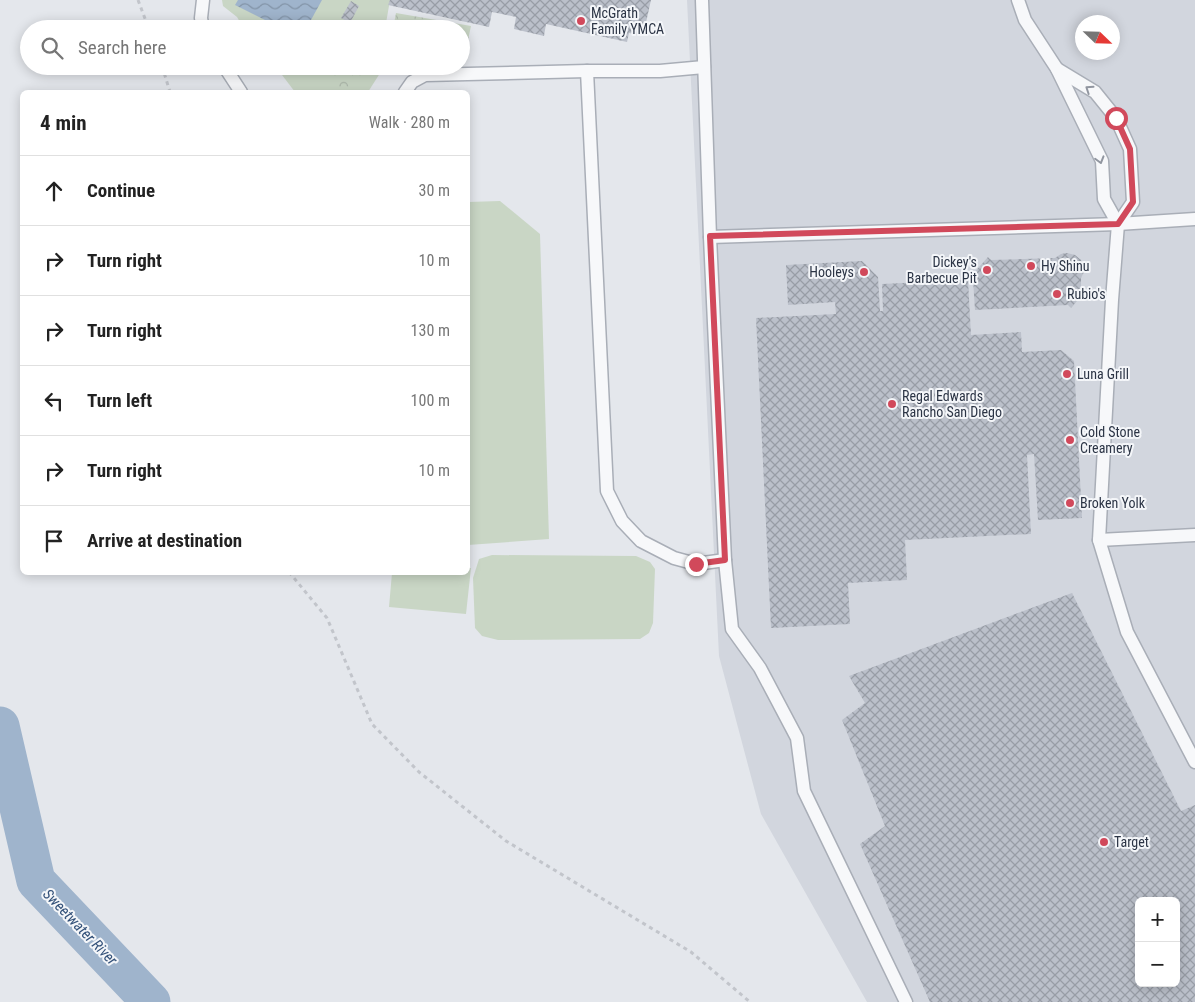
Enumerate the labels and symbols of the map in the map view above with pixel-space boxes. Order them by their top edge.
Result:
place label: McGrath Family YMCA [591,5,664,37]
marker: McGrath Family YMCA [575,15,587,27]
north arrow [1075,15,1120,60]
one-way arrow [1086,86,1095,95]
route start [1105,107,1128,130]
one-way arrow [1095,156,1105,164]
place label: Dickey's Barbecue Pit [907,254,977,286]
place label: Hy Shinu [1041,258,1090,274]
marker: Hy Shinu [1025,260,1037,272]
place label: Hooleys [809,264,854,280]
marker: Dickey's Barbecue Pit [981,264,993,276]
marker: Hooleys [858,266,870,278]
place label: Rubio's [1067,286,1106,302]
marker: Rubio's [1051,288,1063,300]
place label: Luna Grill [1077,366,1129,382]
marker: Luna Grill [1061,368,1073,380]
place label: Regal Edwards Rancho San Diego [902,388,1002,420]
marker: Regal Edwards Rancho San Diego [886,398,898,410]
place label: Cold Stone Creamery [1080,424,1140,456]
marker: Cold Stone Creamery [1064,434,1076,446]
place label: Broken Yolk [1080,495,1146,511]
marker: Broken Yolk [1064,497,1076,509]
route end [685,553,708,576]
place label: Target [1114,834,1149,850]
marker: Target [1098,836,1110,848]
water label: Sweetwater River [39,885,121,969]

